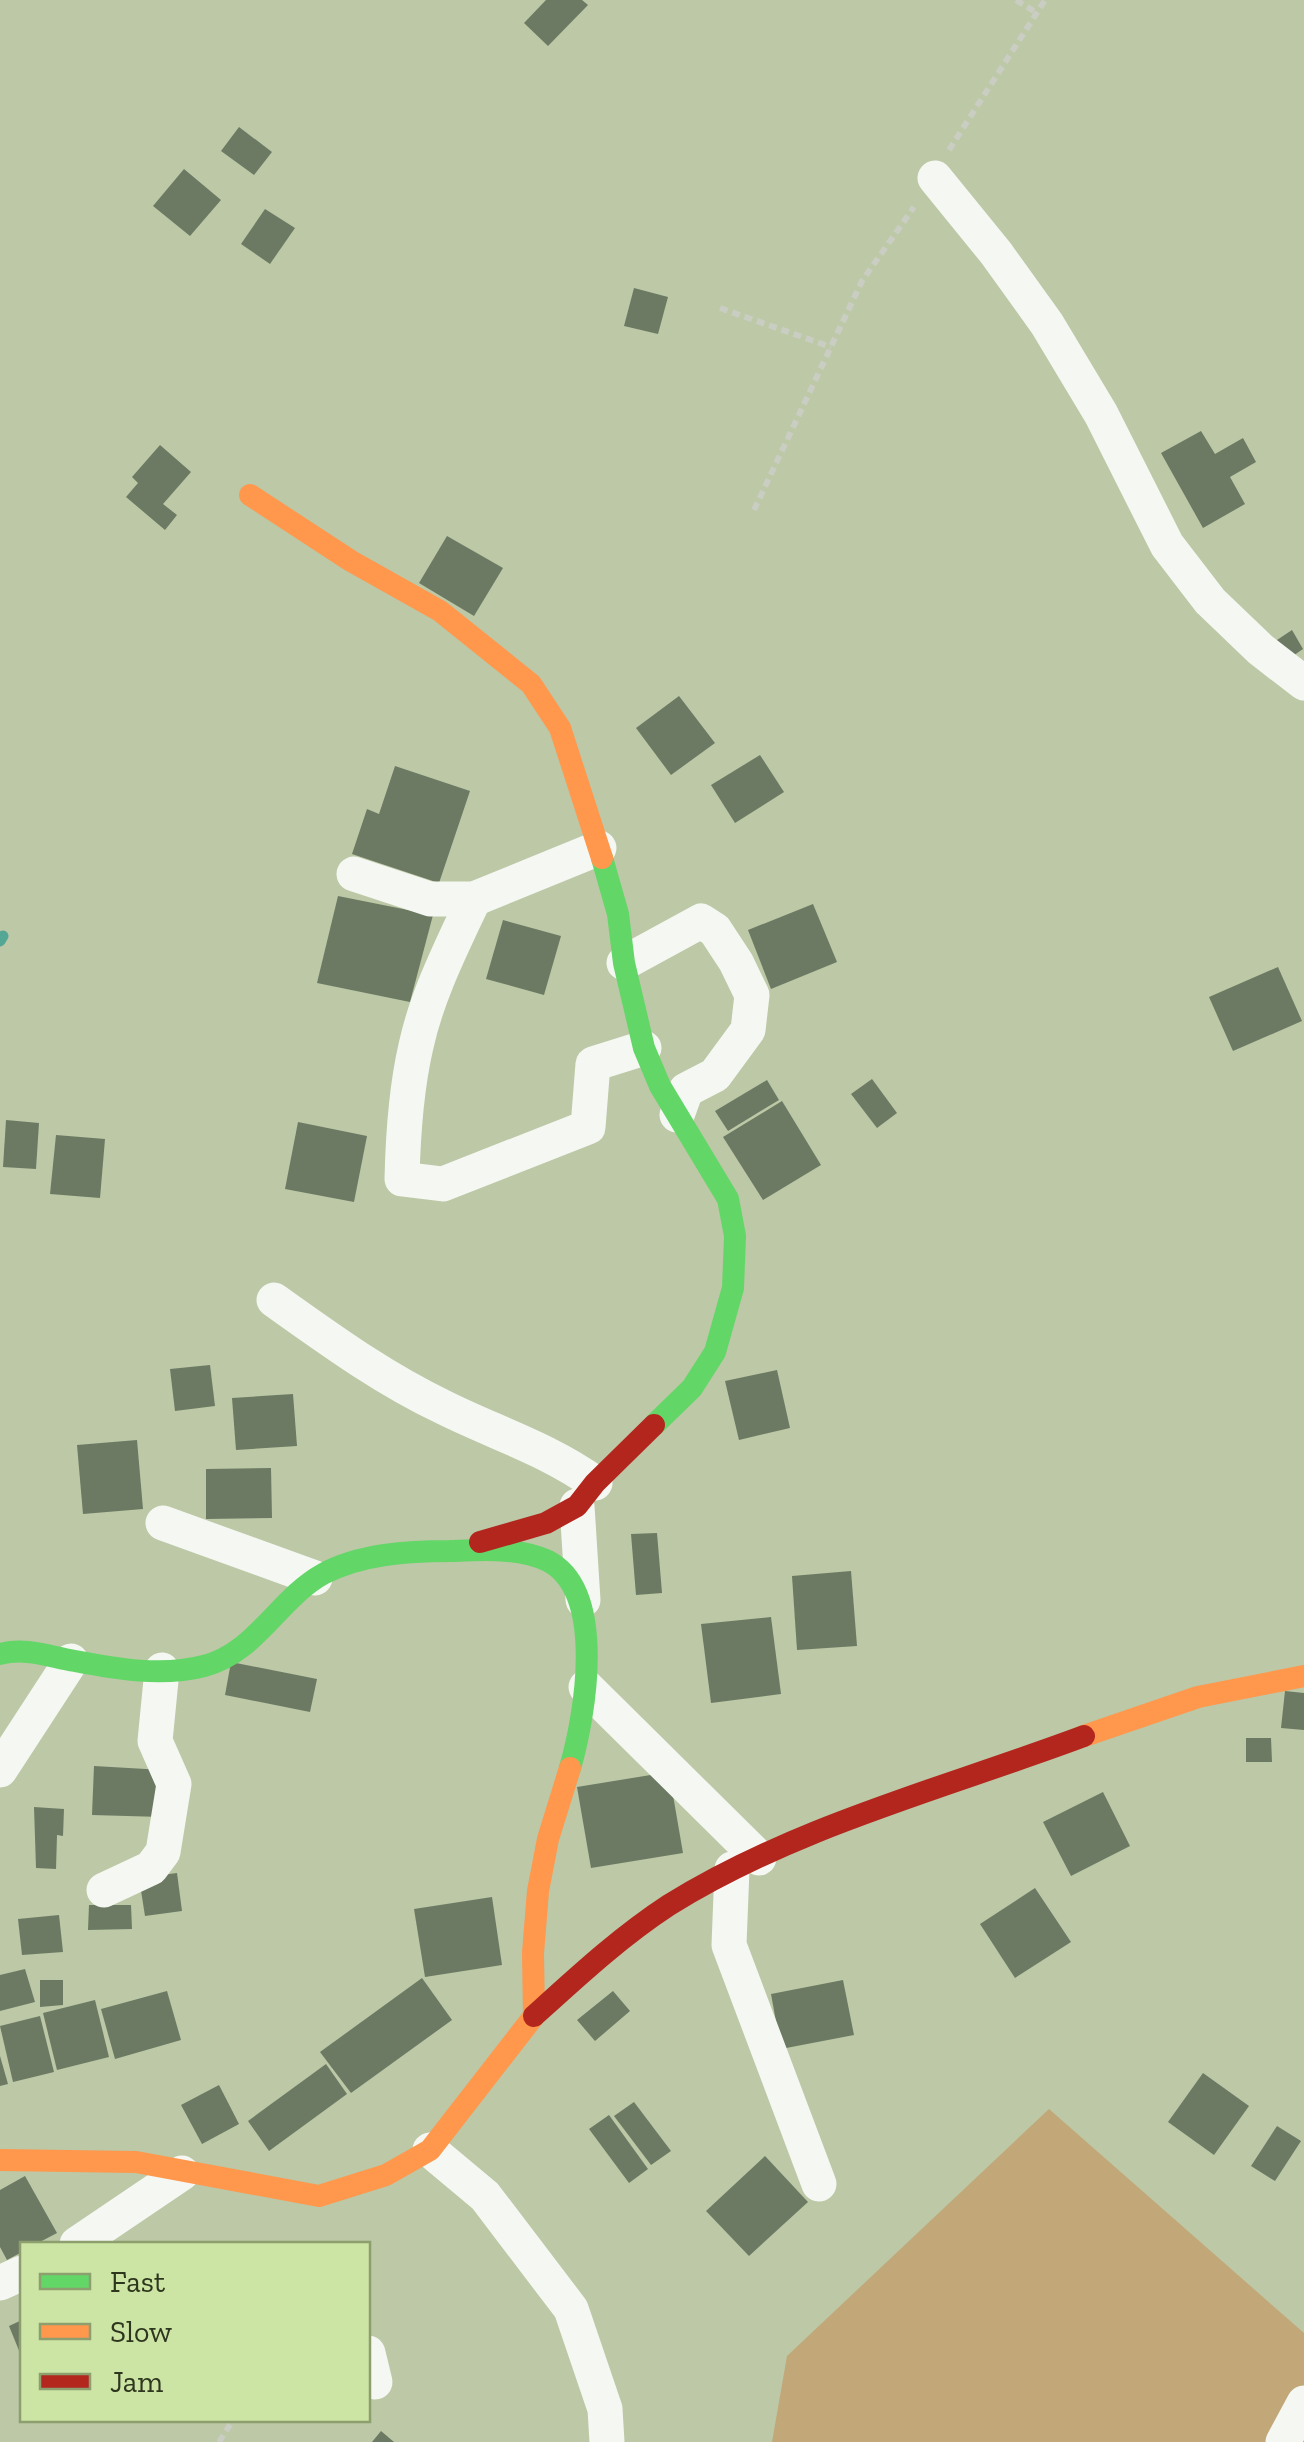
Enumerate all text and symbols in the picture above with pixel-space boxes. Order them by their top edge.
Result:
legend [20,2242,370,2422]
text: Fast [110,2264,165,2300]
text: Slow [110,2314,172,2350]
text: Jam [110,2364,163,2400]

